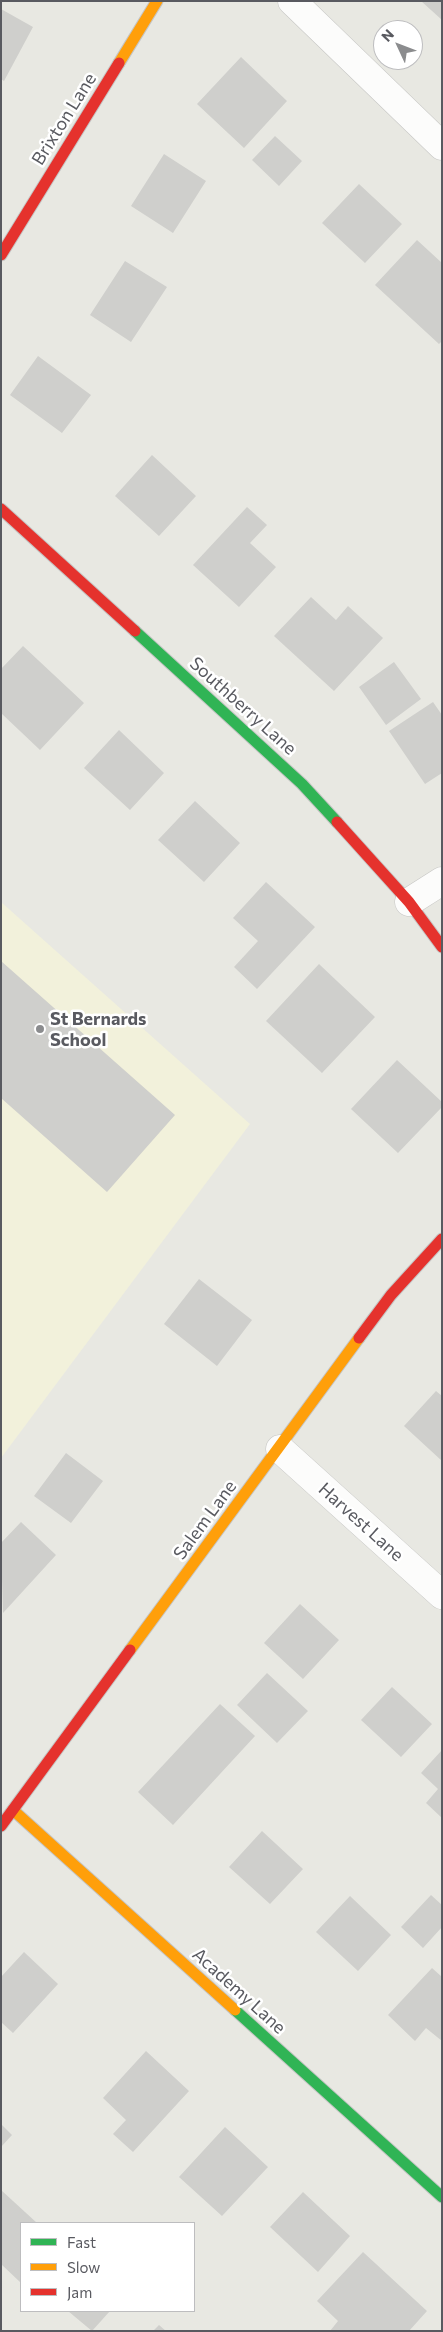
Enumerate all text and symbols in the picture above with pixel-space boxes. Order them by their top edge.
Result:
north arrow [373,20,423,70]
text: N [378,25,397,45]
street label: Brixton Lane [27,69,101,169]
street label: Southberry Lane [185,653,301,759]
place label: St Bernards School [50,1008,146,1050]
marker: St Bernards School [34,1023,46,1035]
street label: Salem Lane [169,1476,241,1564]
street label: Harvest Lane [314,1478,408,1566]
street label: Academy Lane [188,1943,290,2039]
legend [20,2222,195,2312]
text: Fast [67,2233,96,2251]
text: Slow [67,2258,100,2276]
text: Jam [67,2283,92,2301]

